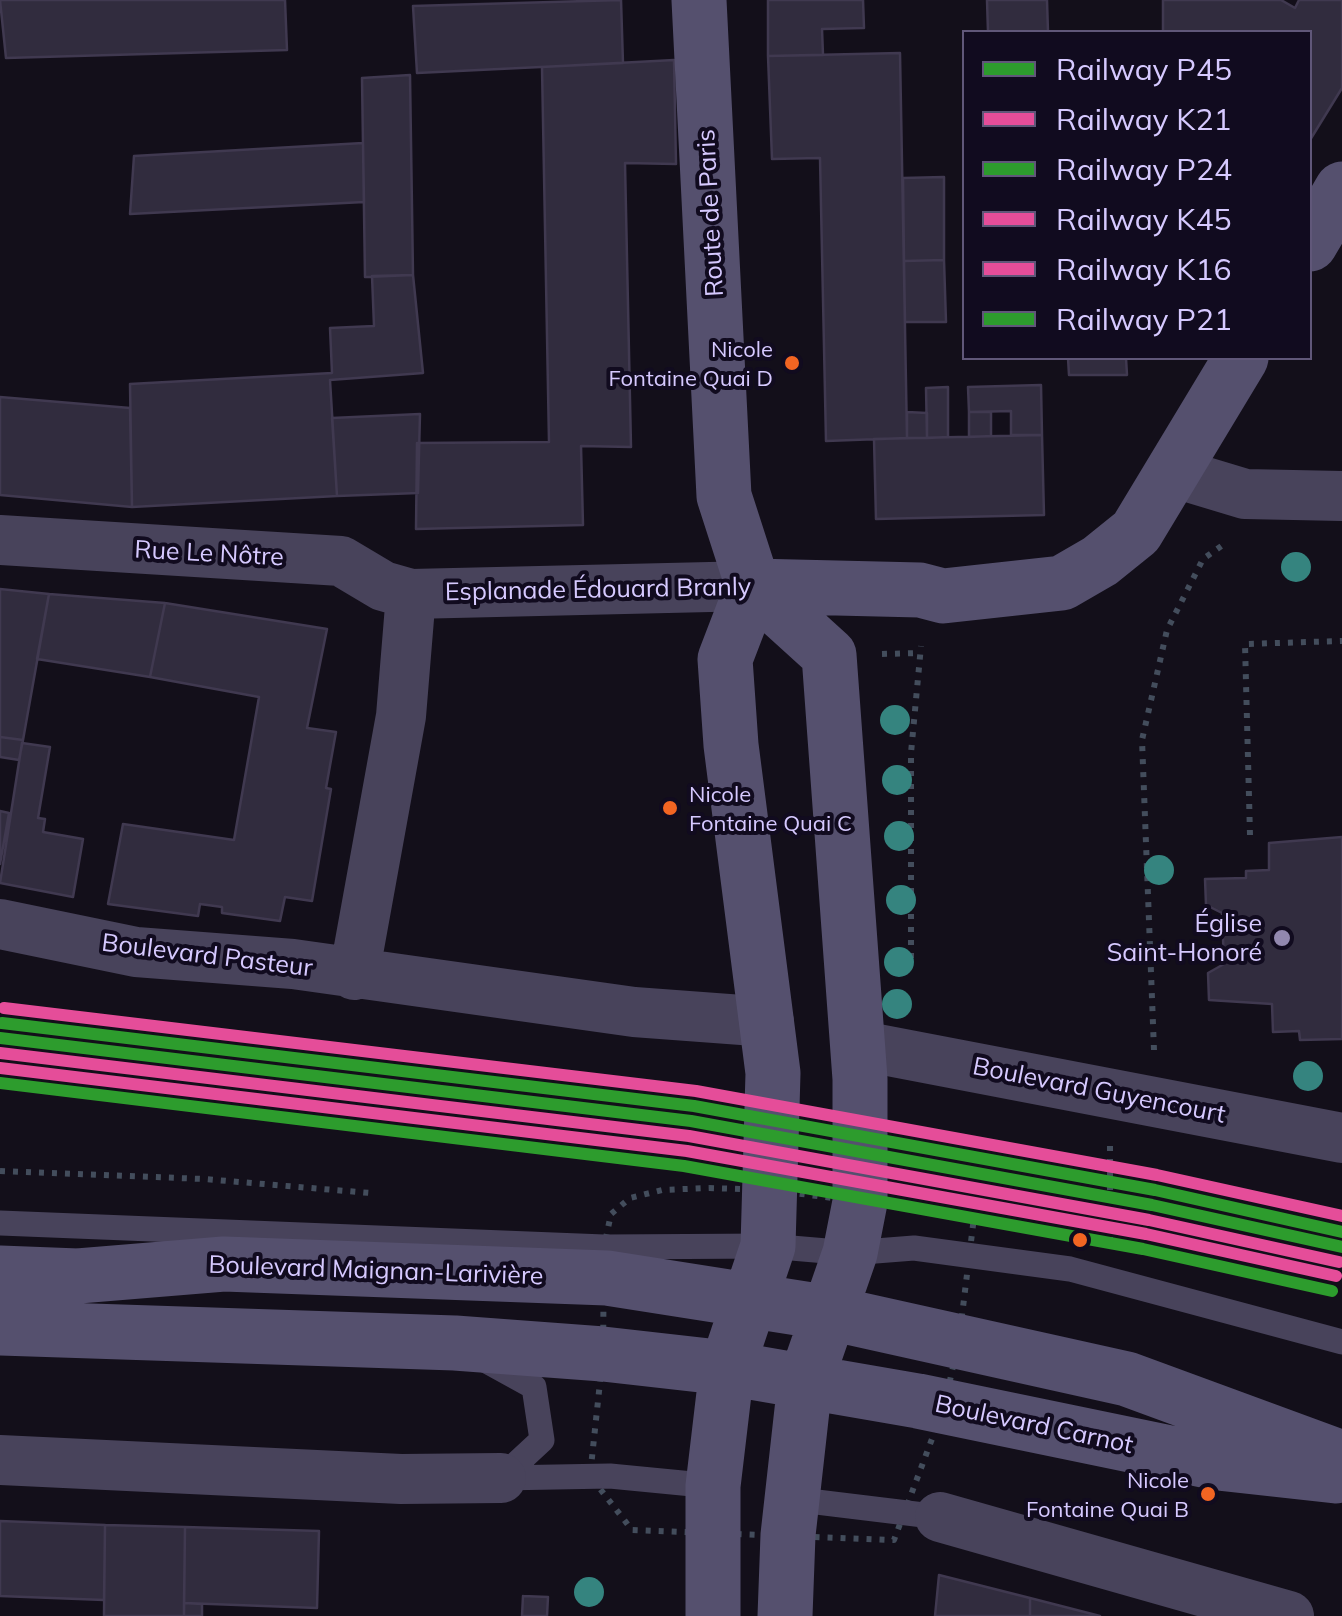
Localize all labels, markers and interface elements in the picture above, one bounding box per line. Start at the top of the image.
legend [962,30,1312,360]
text: Railway P45 [1056,50,1232,88]
text: Railway K21 [1056,100,1231,138]
street label: Route de Paris [692,128,730,298]
text: Railway P24 [1056,150,1232,188]
text: Railway K45 [1056,200,1231,238]
text: Railway K16 [1056,250,1231,288]
text: Railway P21 [1056,300,1232,338]
place label: Nicole Fontaine Quai D [609,337,773,388]
marker: Nicole Fontaine Quai D [782,353,802,373]
street label: Rue Le Nôtre [134,535,284,573]
street label: Esplanade Édouard Branly [445,572,751,608]
place label: Nicole Fontaine Quai C [689,782,852,834]
marker: Nicole Fontaine Quai C [660,798,680,818]
place label: Église Saint-Honoré [1107,909,1262,968]
marker: Église Saint-Honoré [1271,927,1293,949]
street label: Boulevard Pasteur [100,928,314,984]
street label: Boulevard Guyencourt [970,1052,1228,1130]
unlabelled marker [1070,1230,1090,1250]
street label: Boulevard Maignan-Larivière [208,1250,544,1292]
street label: Boulevard Carnot [932,1389,1136,1461]
place label: Nicole Fontaine Quai B [1026,1468,1189,1520]
marker: Nicole Fontaine Quai B [1198,1484,1218,1504]

